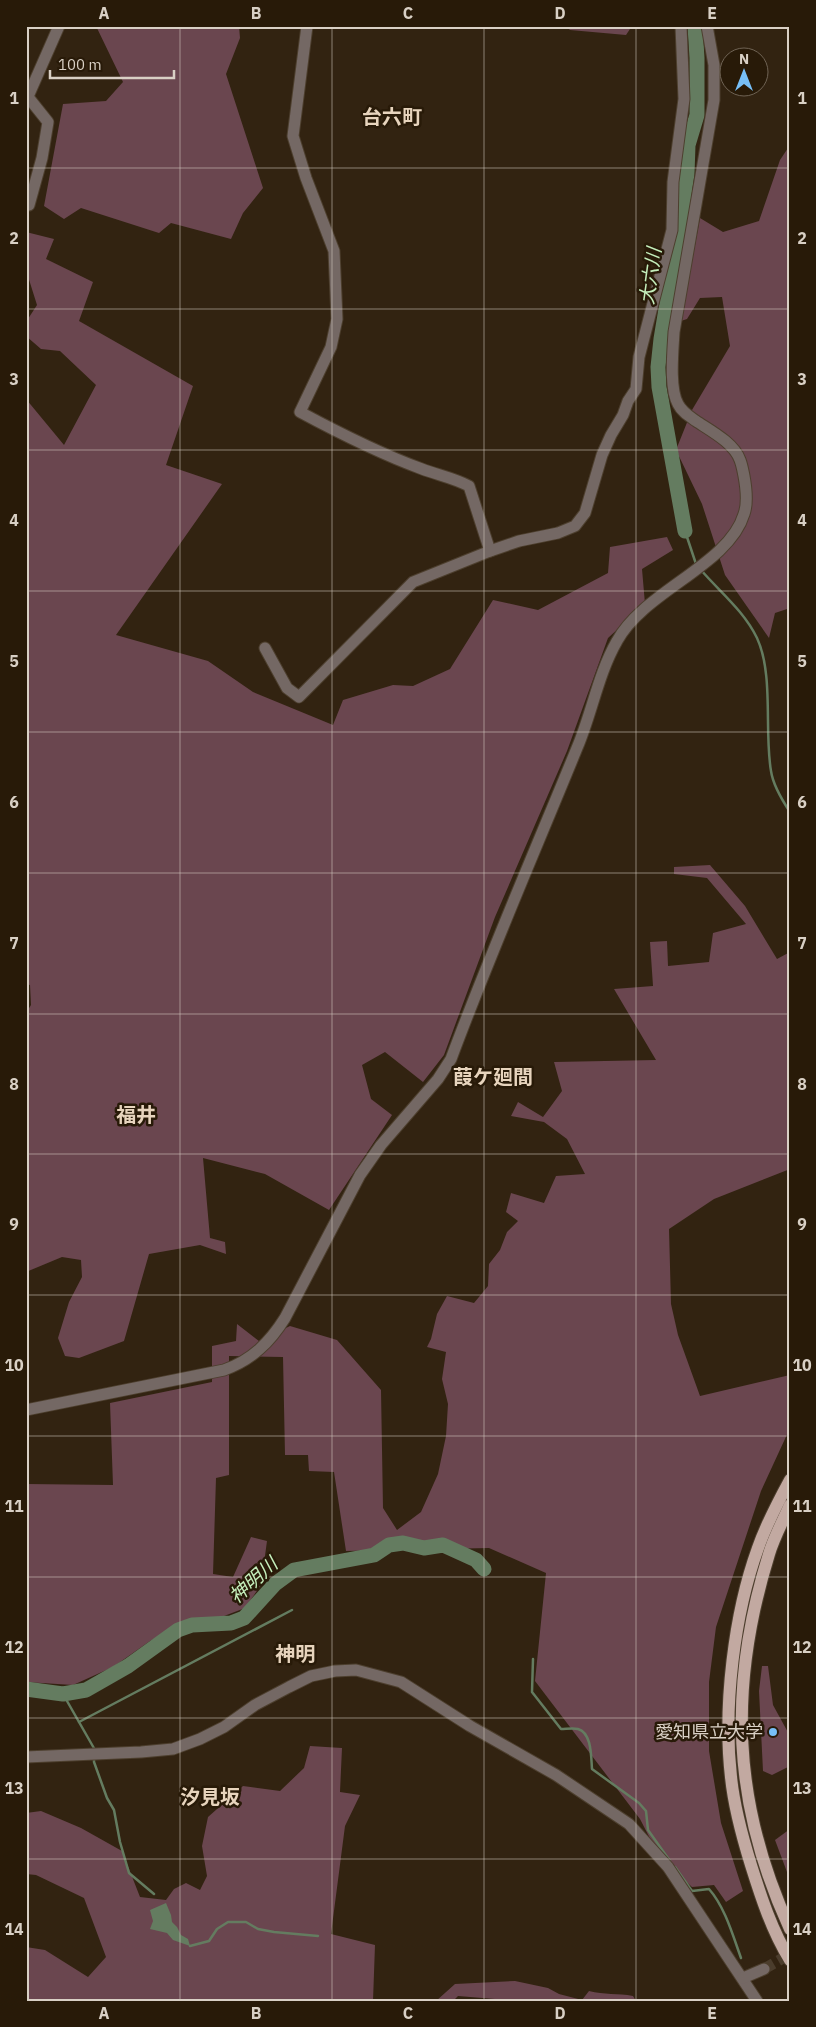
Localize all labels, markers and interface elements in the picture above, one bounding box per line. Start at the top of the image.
text: A [99,3,110,23]
text: B [251,3,262,23]
text: C [403,3,413,23]
text: D [554,3,566,23]
text: E [707,3,717,23]
scale bar [50,48,174,80]
north arrow [718,48,768,98]
text: N [739,50,749,68]
text: 100 m [58,55,102,74]
text: 1 [9,88,19,108]
text: 1 [797,88,807,108]
district label: 台六町 [362,103,422,130]
text: 2 [9,228,19,248]
text: 2 [797,228,807,248]
water label: 大六川 [634,244,666,306]
text: 3 [9,369,19,389]
text: 3 [797,369,807,389]
text: 4 [9,510,19,530]
text: 4 [797,510,807,530]
text: 5 [9,651,19,671]
text: 5 [797,651,807,671]
text: 6 [9,792,19,812]
text: 6 [797,792,807,812]
text: 7 [9,933,19,953]
text: 7 [797,933,807,953]
district label: 葭ケ廻間 [453,1063,533,1090]
text: 8 [9,1074,19,1094]
text: 8 [797,1074,807,1094]
district label: 福井 [116,1101,156,1128]
text: 9 [9,1214,19,1234]
text: 9 [797,1214,807,1234]
text: 10 [4,1355,24,1375]
text: 10 [792,1355,812,1375]
text: 11 [4,1496,24,1516]
text: 11 [792,1496,812,1516]
water label: 神明川 [224,1551,284,1608]
text: 12 [4,1637,24,1657]
text: 12 [792,1637,812,1657]
district label: 神明 [275,1640,315,1667]
place label: 愛知県立大学 [655,1720,763,1743]
marker: 愛知県立大学 [767,1726,779,1738]
text: 13 [4,1778,24,1798]
text: 13 [792,1778,812,1798]
district label: 汐見坂 [180,1783,240,1810]
text: 14 [4,1919,24,1939]
text: 14 [792,1919,812,1939]
text: A [99,2003,110,2023]
text: B [251,2003,262,2023]
text: C [403,2003,413,2023]
text: D [554,2003,566,2023]
text: E [707,2003,717,2023]

